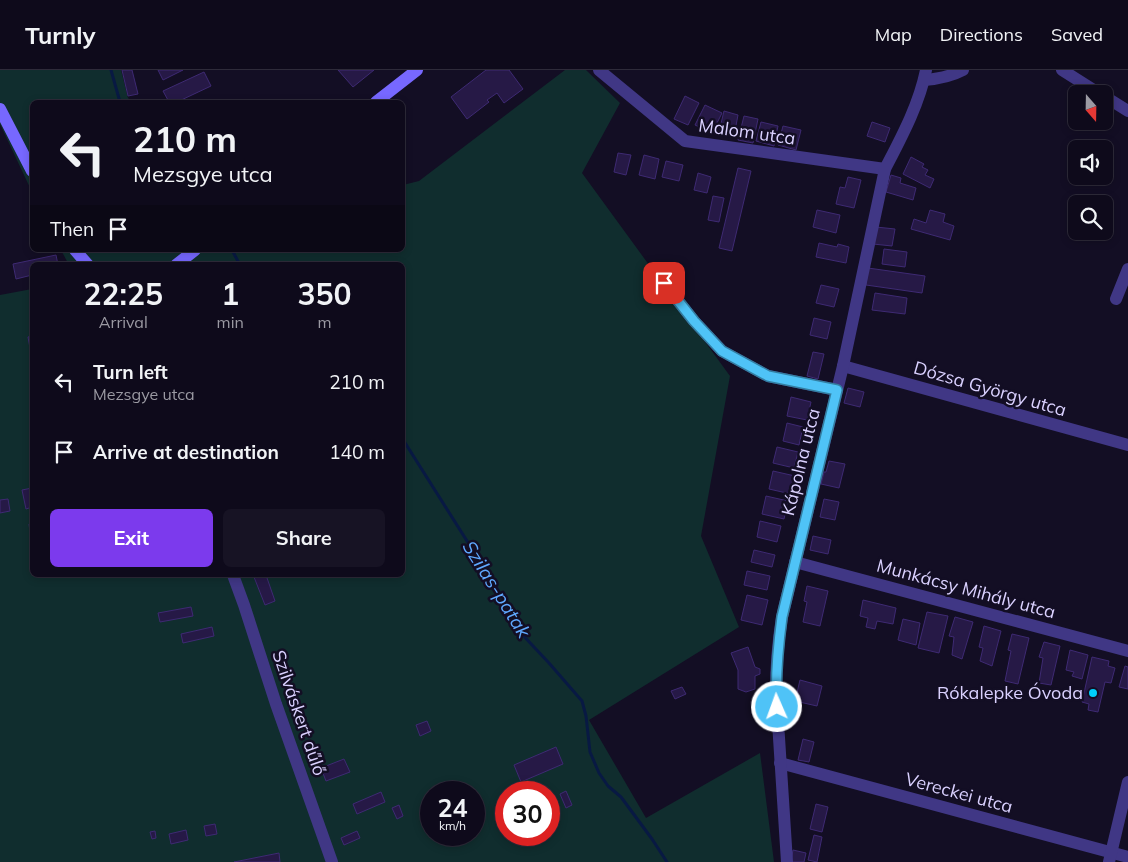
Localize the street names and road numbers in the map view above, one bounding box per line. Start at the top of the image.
street label: Malom utca [697,113,797,150]
street label: Dózsa György utca [911,356,1069,421]
street label: Kápolna utca [776,406,825,518]
street label: Munkácsy Mihály utca [874,554,1058,623]
street label: Szilváskert dűlő [267,647,332,779]
street label: Vereckei utca [903,767,1015,818]

